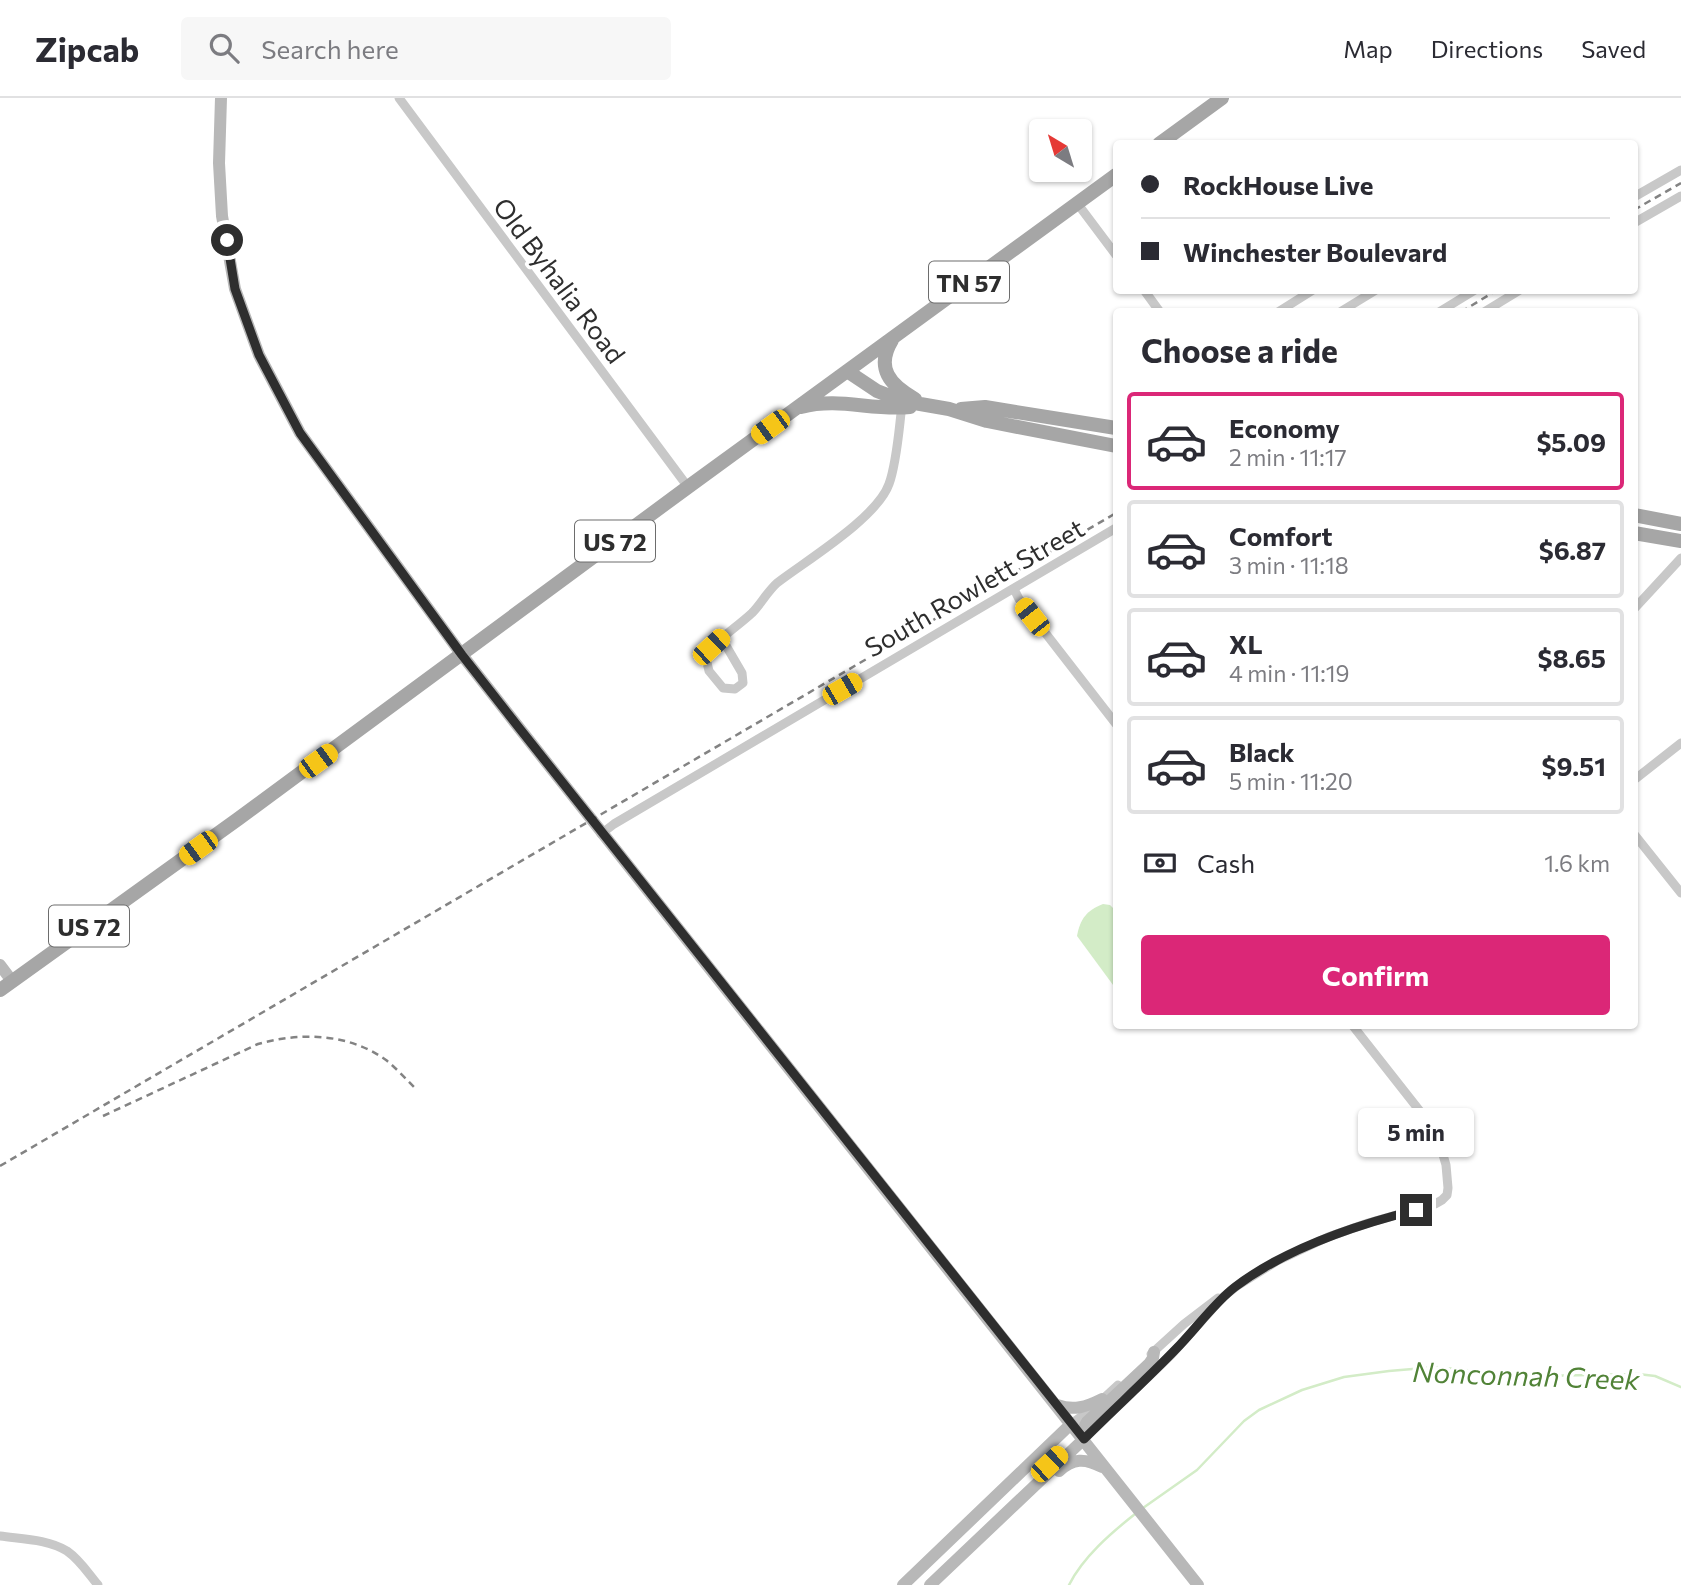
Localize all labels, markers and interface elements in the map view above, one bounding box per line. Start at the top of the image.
search box [181,17,671,80]
text: Zipcab [35,28,139,69]
icon: search [205,29,243,67]
text: Search here [261,33,399,64]
text: Map [1343,34,1393,63]
text: Directions [1431,34,1543,63]
text: Saved [1581,34,1646,63]
north arrow [1029,119,1092,182]
map controls [1029,119,1092,182]
text: RockHouse Live [1183,169,1373,200]
street label: Old Byhalia Road [488,191,632,369]
route start [211,224,243,256]
text: Winchester Boulevard [1183,236,1447,267]
road number: TN 57 [929,262,1009,302]
text: Choose a ride [1141,330,1338,370]
car [747,406,794,448]
icon: car [1145,410,1208,473]
text: Economy [1229,412,1340,443]
text: $5.09 [1536,426,1606,457]
text: 2 min · 11:17 [1229,443,1347,471]
street label: South Rowlett Street [859,512,1089,662]
icon: car [1145,518,1208,581]
road number: US 72 [575,520,655,561]
text: Comfort [1229,520,1332,551]
text: $6.87 [1539,534,1606,565]
text: 3 min · 11:18 [1229,551,1349,579]
car [1011,594,1054,640]
car [689,625,734,669]
icon: car [1145,626,1208,689]
text: XL [1229,628,1263,659]
text: $8.65 [1538,642,1606,673]
text: 4 min · 11:19 [1229,659,1349,687]
car [819,669,866,709]
icon: car [1145,734,1208,797]
text: Black [1229,736,1295,767]
car [295,740,342,782]
text: $9.51 [1542,750,1606,781]
text: 5 min · 11:20 [1229,767,1353,795]
car [175,827,222,869]
icon: cash [1141,844,1179,882]
text: Cash [1197,847,1255,878]
text: 1.6 km [1544,849,1610,877]
road number: US 72 [49,906,129,946]
button: Confirm [1141,935,1610,1015]
callout: 5 min [1358,1108,1474,1158]
text: 5 min [1387,1118,1445,1146]
route end [1400,1194,1432,1226]
water label: Nonconnah Creek [1412,1354,1641,1396]
car [1027,1442,1072,1486]

